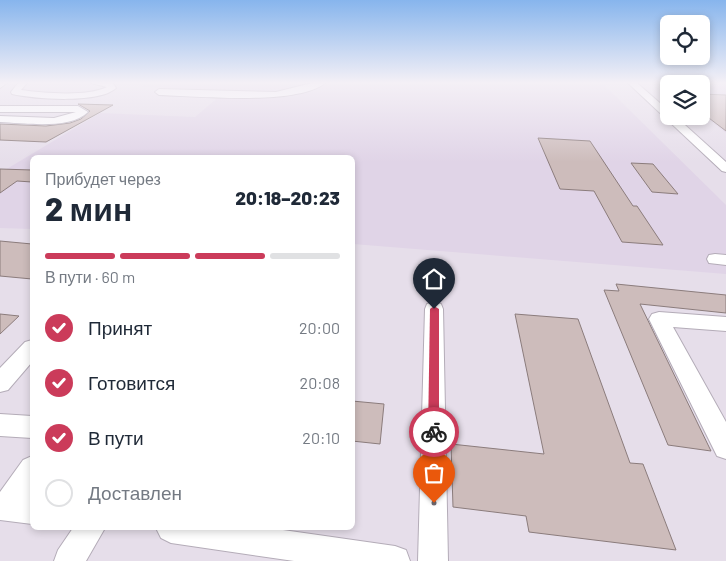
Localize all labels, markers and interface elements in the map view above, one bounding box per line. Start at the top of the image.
map controls [660,15,710,125]
button: locate [660,15,710,65]
button: layers [660,75,710,125]
text: Прибудет через [45,169,161,188]
text: 20:18–20:23 [235,186,340,209]
text: 2 мин [45,189,132,227]
pin [413,258,455,309]
icon: home [420,265,448,293]
text: В пути · 60 m [45,267,135,286]
icon: check [45,314,73,342]
text: Принят [88,316,152,339]
text: 20:00 [299,318,340,337]
icon: check [45,369,73,397]
text: Готовится [88,371,175,394]
text: 20:08 [300,373,340,392]
courier [409,407,459,457]
icon: bike [420,418,448,446]
icon: check [45,424,73,452]
text: В пути [88,426,144,449]
text: 20:10 [302,428,340,447]
pin [413,452,455,503]
icon: bag [420,459,448,487]
text: Доставлен [88,481,182,504]

